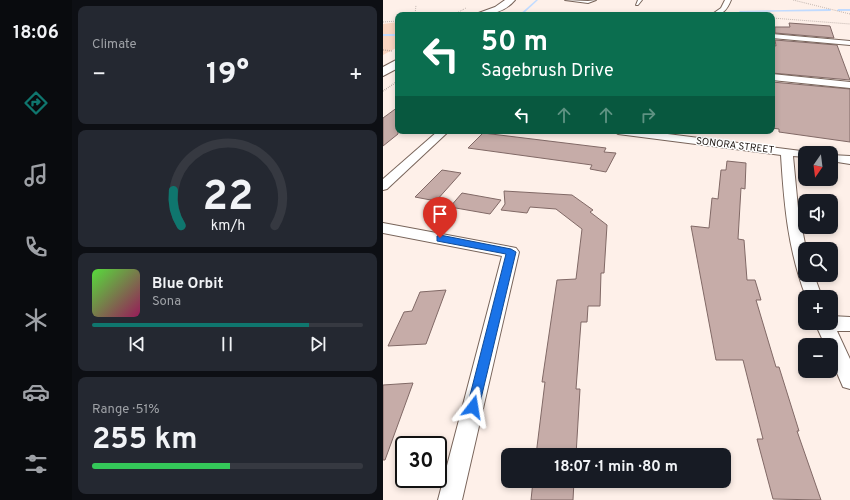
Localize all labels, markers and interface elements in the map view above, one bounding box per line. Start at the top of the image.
text: 18:06 [13,22,59,45]
text: 50 m [481,25,548,61]
icon: left [415,28,467,80]
text: Climate [92,37,137,53]
text: 19° [206,57,249,94]
text: Sagebrush Drive [481,60,614,83]
text: − [92,62,106,89]
text: + [349,62,363,89]
icon: directions [22,89,50,117]
icon: left [511,104,533,126]
icon: ahead [553,104,575,126]
icon: ahead [595,104,617,126]
icon: right [637,104,659,126]
street label: SONORA STREET [695,135,775,157]
north arrow [798,146,838,186]
map controls [798,146,838,378]
icon: music [22,161,50,189]
text: 22 [202,172,253,225]
button: sound [798,194,838,234]
pin [423,197,457,238]
icon: arrive [429,203,451,225]
text: km/h [210,217,245,235]
icon: phone [22,233,50,261]
button: search [798,242,838,282]
text: Blue Orbit [152,275,223,294]
button: + [798,290,838,330]
text: Sona [152,294,181,310]
icon: climate [22,306,50,334]
icon: previous [126,333,148,355]
icon: pause [216,333,238,355]
icon: next [307,333,329,355]
button: − [798,338,838,378]
icon: car [22,378,50,406]
position arrow [452,386,494,428]
text: Range · 51% [92,402,160,418]
text: 255 km [92,422,198,459]
speed limit sign: 30 [395,436,447,488]
icon: filters [22,450,50,478]
text: 18:07 · 1 min · 80 m [554,458,678,477]

